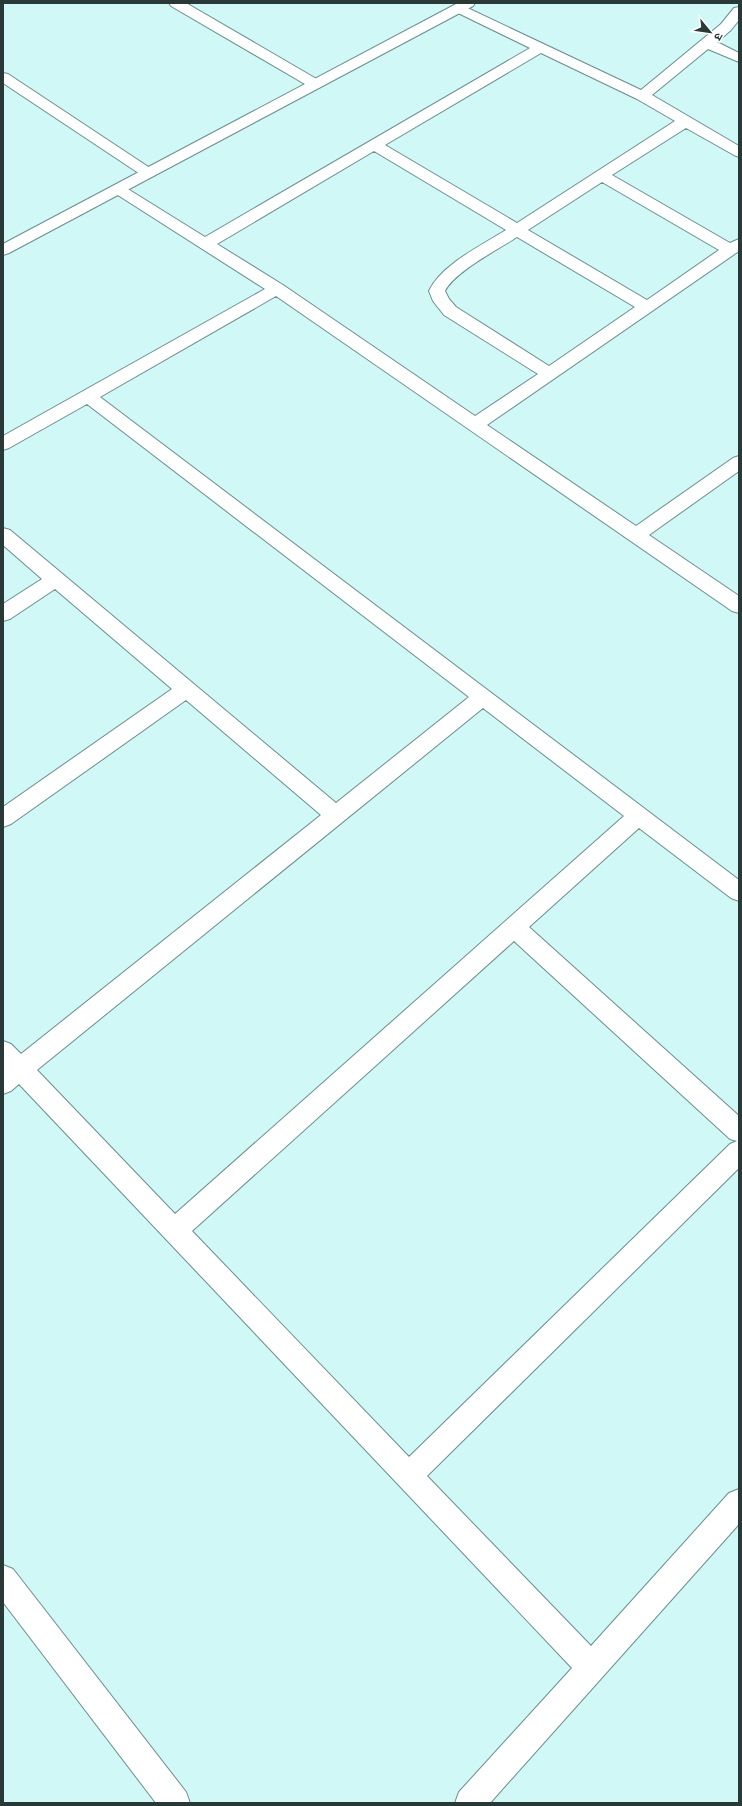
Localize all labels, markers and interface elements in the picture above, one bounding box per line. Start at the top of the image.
north arrow [690,12,730,52]
text: उ [711,31,726,44]

